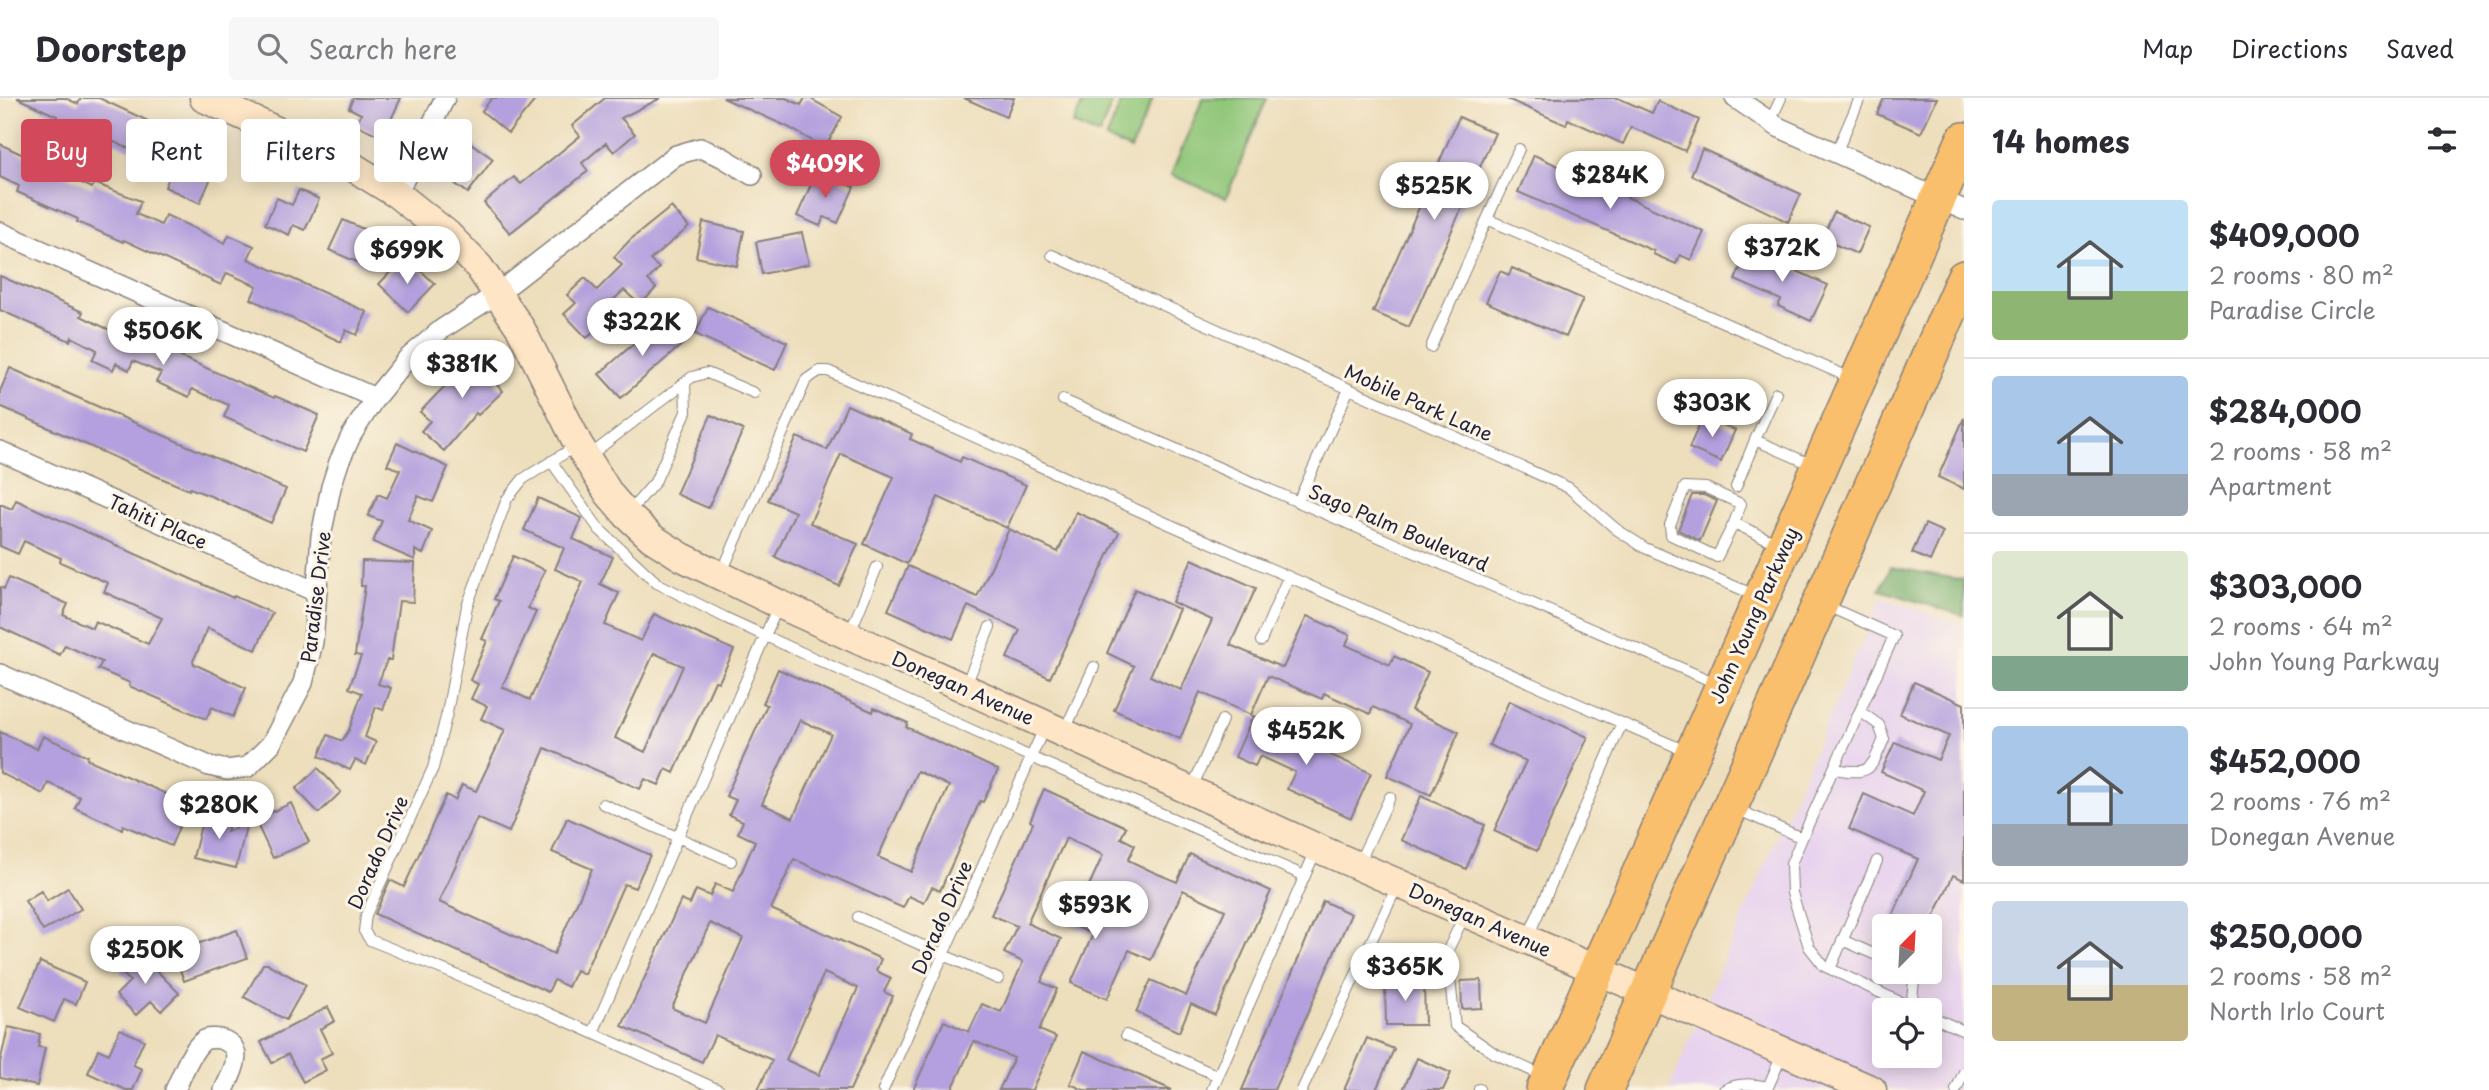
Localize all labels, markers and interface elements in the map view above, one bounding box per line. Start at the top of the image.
search box [229,17,719,80]
text: Doorstep [35,23,187,73]
icon: search [253,29,291,67]
text: Search here [309,29,457,68]
text: Map [2142,30,2193,66]
text: Directions [2231,30,2348,66]
text: Saved [2386,30,2454,66]
text: 14 homes [1992,118,2130,163]
chip: Buy [21,119,112,182]
chip: Rent [126,119,227,182]
chip: Filters [241,119,360,182]
chip: New [374,119,472,182]
icon: filters [2423,121,2461,159]
pin: $409K [776,140,874,200]
text: $409K [786,145,864,180]
pin: $284K [1561,152,1659,211]
text: $284K [1571,156,1649,191]
pin: $525K [1385,162,1483,222]
text: $525K [1396,167,1472,202]
text: $409,000 [2209,212,2360,257]
pin: $372K [1733,225,1831,284]
pin: $699K [358,226,456,286]
icon: home [2048,228,2132,312]
text: $372K [1744,229,1820,264]
text: $699K [370,231,444,266]
text: 2 rooms · 80 m² [2209,257,2394,292]
text: Paradise Circle [2209,292,2376,327]
pin: $322K [593,299,691,358]
text: $322K [603,303,681,338]
pin: $506K [114,308,212,367]
text: $506K [123,312,203,347]
pin: $381K [413,341,511,400]
text: $381K [426,345,498,380]
street label: Mobile Park Lane [1340,357,1498,447]
pin: $303K [1663,380,1761,439]
text: $303K [1673,384,1751,419]
text: $284,000 [2209,388,2362,433]
icon: home [2048,404,2132,488]
text: 2 rooms · 58 m² [2209,433,2392,468]
text: Apartment [2209,468,2332,503]
street label: Sago Palm Boulevard [1305,476,1494,578]
street label: Tahiti Place [104,487,212,555]
street label: John Young Parkway [1701,522,1805,708]
street label: Paradise Drive [293,530,337,664]
text: $303,000 [2209,563,2362,608]
icon: home [2048,579,2132,663]
text: 2 rooms · 64 m² [2209,608,2393,643]
street label: Donegan Avenue [887,643,1039,731]
text: John Young Parkway [2209,643,2440,678]
pin: $452K [1257,708,1355,767]
text: $452K [1267,712,1345,747]
text: $452,000 [2209,738,2361,783]
icon: home [2048,754,2132,838]
pin: $280K [170,782,268,841]
text: 2 rooms · 76 m² [2209,783,2391,818]
text: $280K [179,786,259,821]
street label: Dorado Drive [340,791,414,913]
text: Donegan Avenue [2209,818,2395,853]
street label: Dorado Drive [904,856,978,978]
street label: Donegan Avenue [1404,875,1556,963]
pin: $593K [1046,882,1144,941]
text: $593K [1058,886,1132,921]
text: $250,000 [2209,913,2363,958]
north arrow [1872,914,1942,984]
map controls [1872,914,1942,1068]
pin: $250K [96,926,194,986]
icon: home [2048,929,2132,1013]
text: $250K [106,931,184,966]
pin: $365K [1356,944,1454,1003]
text: $365K [1366,948,1444,983]
text: 2 rooms · 58 m² [2209,958,2392,993]
text: North Irlo Court [2209,993,2385,1028]
button: locate [1872,998,1942,1068]

